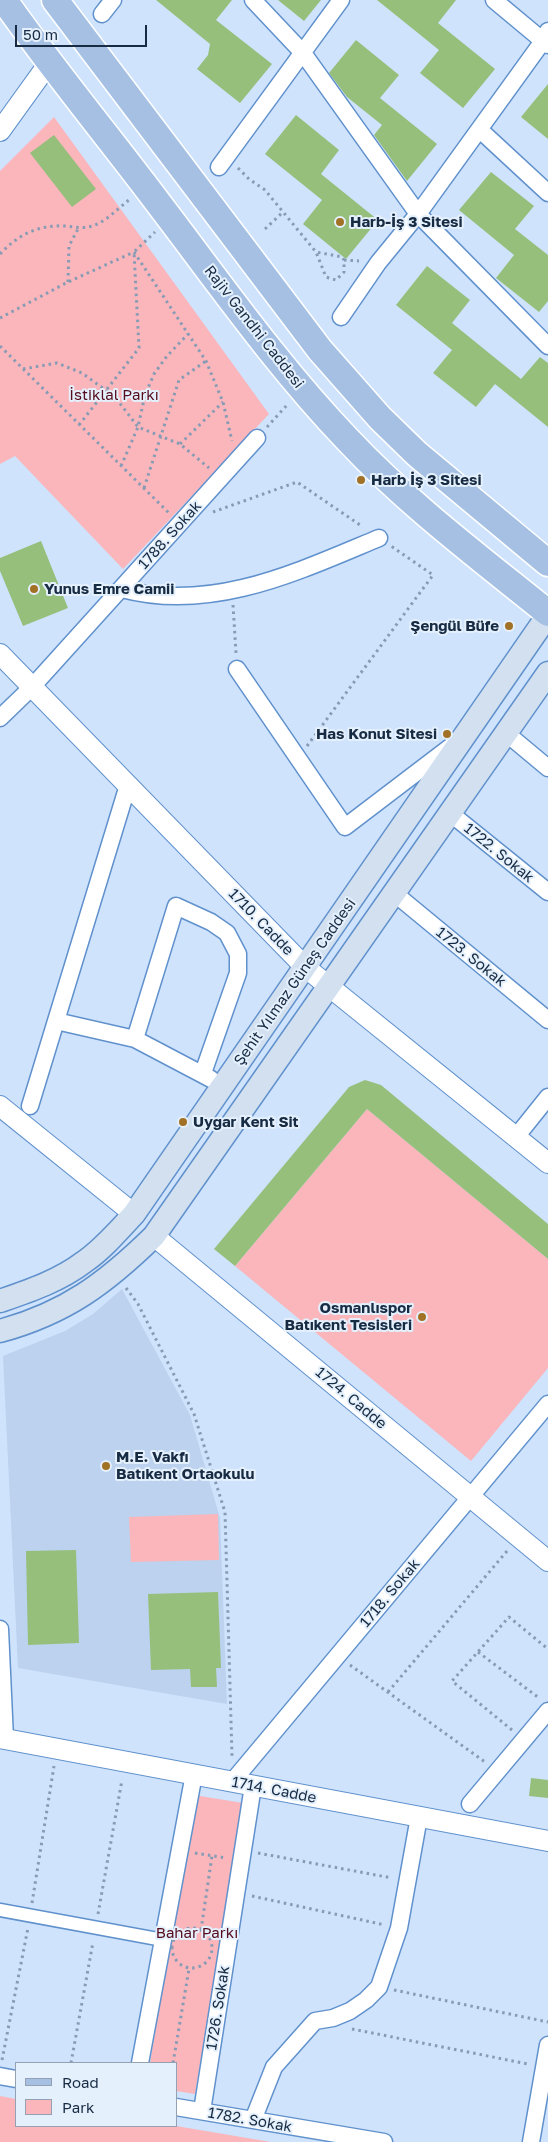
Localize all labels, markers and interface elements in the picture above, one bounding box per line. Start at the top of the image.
scale bar [18,15,150,47]
text: 50 m [23,25,58,43]
place label: Harb-İş 3 Sitesi [350,213,463,231]
marker: Harb-İş 3 Sitesi [334,216,346,228]
street label: Rajiv Gandhi Caddesi [200,262,308,392]
park label: İstiklal Parkı [69,386,159,404]
place label: Harb İş 3 Sitesi [371,471,482,489]
marker: Harb İş 3 Sitesi [355,474,367,486]
street label: 1788. Sokak [135,497,205,573]
place label: Yunus Emre Camii [44,580,174,598]
marker: Yunus Emre Camii [28,583,40,595]
place label: Şengül Büfe [410,617,499,635]
marker: Şengül Büfe [503,620,515,632]
place label: Has Konut Sitesi [316,725,437,743]
marker: Has Konut Sitesi [441,728,453,740]
street label: 1722. Sokak [460,819,538,887]
street label: 1710. Cadde [225,885,297,959]
street label: Şehit Yılmaz Güneş Caddesi [230,895,360,1069]
street label: 1723. Sokak [432,923,510,991]
place label: Uygar Kent Sit [193,1113,299,1131]
marker: Uygar Kent Sit [177,1116,189,1128]
place label: Osmanlıspor Batıkent Tesisleri [284,1299,412,1334]
marker: Osmanlıspor Batıkent Tesisleri [416,1311,428,1323]
street label: 1724. Cadde [312,1363,390,1433]
place label: M.E. Vakfı Batıkent Ortaokulu [116,1448,254,1483]
marker: M.E. Vakfı Batıkent Ortaokulu [100,1460,112,1472]
street label: 1718. Sokak [356,1555,424,1631]
street label: 1714. Cadde [230,1773,318,1807]
park label: Bahar Parkı [156,1924,238,1942]
street label: 1726. Sokak [202,1965,234,2051]
legend [15,2062,178,2127]
text: Road [62,2073,99,2091]
text: Park [62,2098,94,2116]
street label: 1782. Sokak [206,2104,294,2136]

